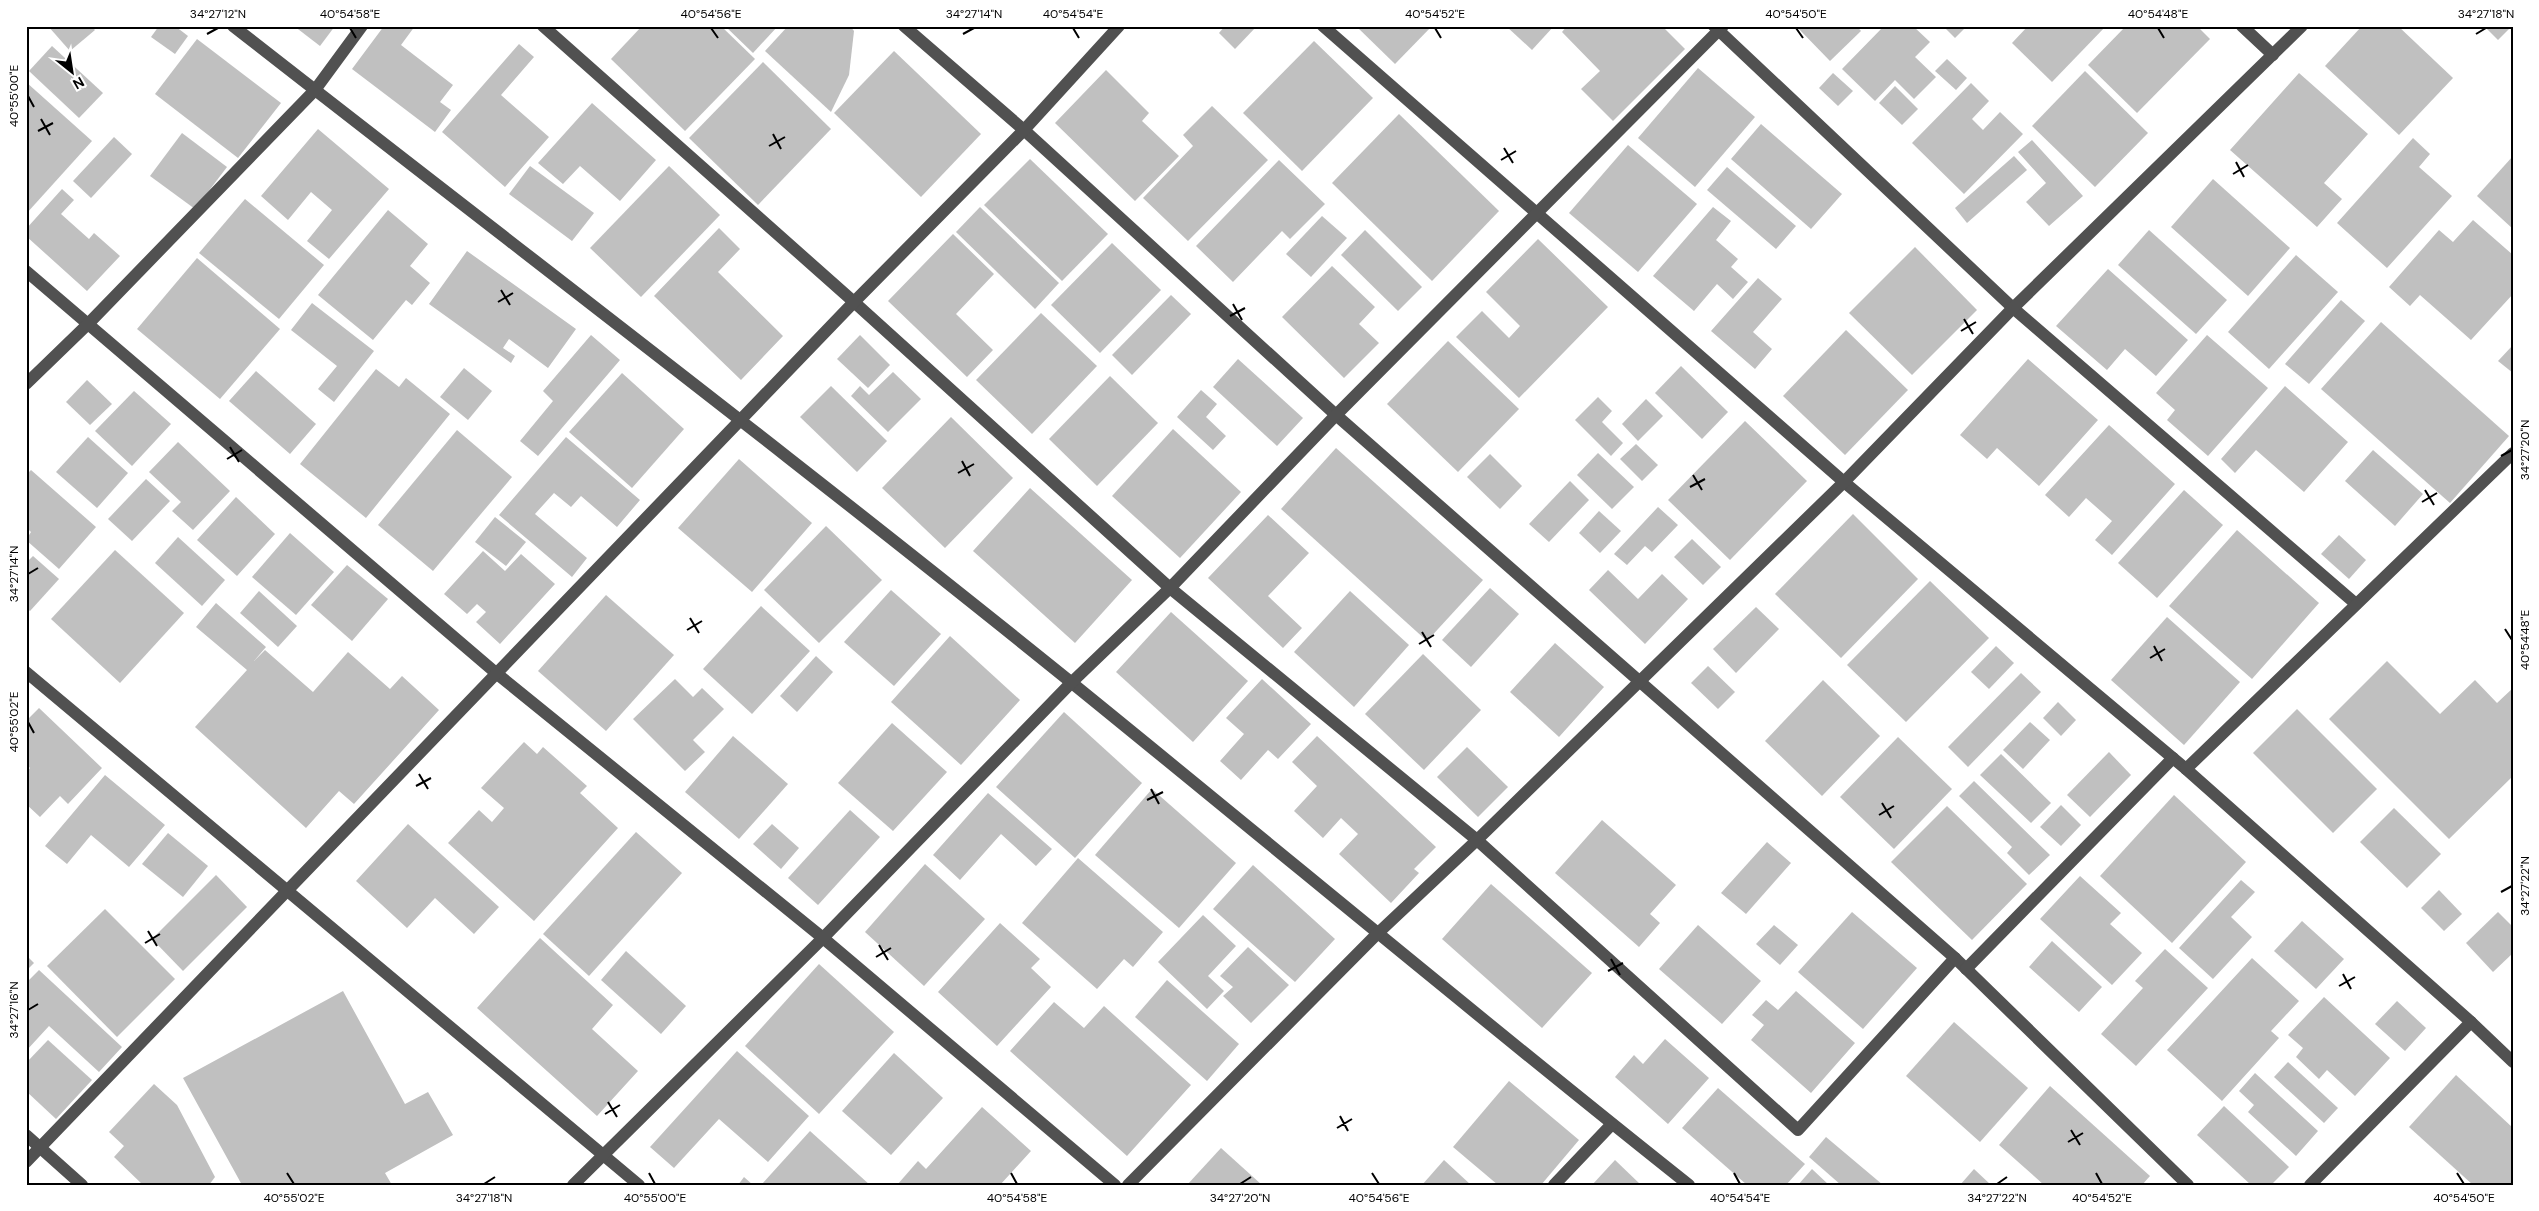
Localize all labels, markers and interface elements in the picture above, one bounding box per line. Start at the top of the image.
text: 34°27'12"N [190,6,246,22]
text: 40°54'58"E [320,6,381,22]
text: 40°54'56"E [681,6,742,22]
text: 34°27'14"N [946,6,1002,22]
text: 40°54'54"E [1043,6,1104,22]
text: 40°54'52"E [1405,6,1465,22]
text: 40°54'50"E [1765,6,1827,22]
text: 40°54'48"E [2128,6,2188,22]
text: 34°27'18"N [2458,6,2514,22]
north arrow [48,48,98,98]
text: 40°55'00"E [6,64,22,127]
text: N [70,73,87,94]
text: 34°27'20"N [2517,420,2533,480]
text: 34°27'14"N [6,546,22,602]
text: 40°54'48"E [2517,610,2533,670]
text: 40°55'02"E [6,691,22,753]
text: 34°27'22"N [2517,856,2533,916]
text: 34°27'16"N [6,982,22,1038]
text: 40°55'02"E [263,1190,325,1206]
text: 34°27'18"N [456,1190,512,1206]
text: 40°55'00"E [624,1190,687,1206]
text: 40°54'58"E [987,1190,1048,1206]
text: 34°27'20"N [1210,1190,1270,1206]
text: 40°54'56"E [1349,1190,1410,1206]
text: 40°54'54"E [1710,1190,1771,1206]
text: 34°27'22"N [1967,1190,2027,1206]
text: 40°54'52"E [2072,1190,2132,1206]
text: 40°54'50"E [2433,1190,2495,1206]

